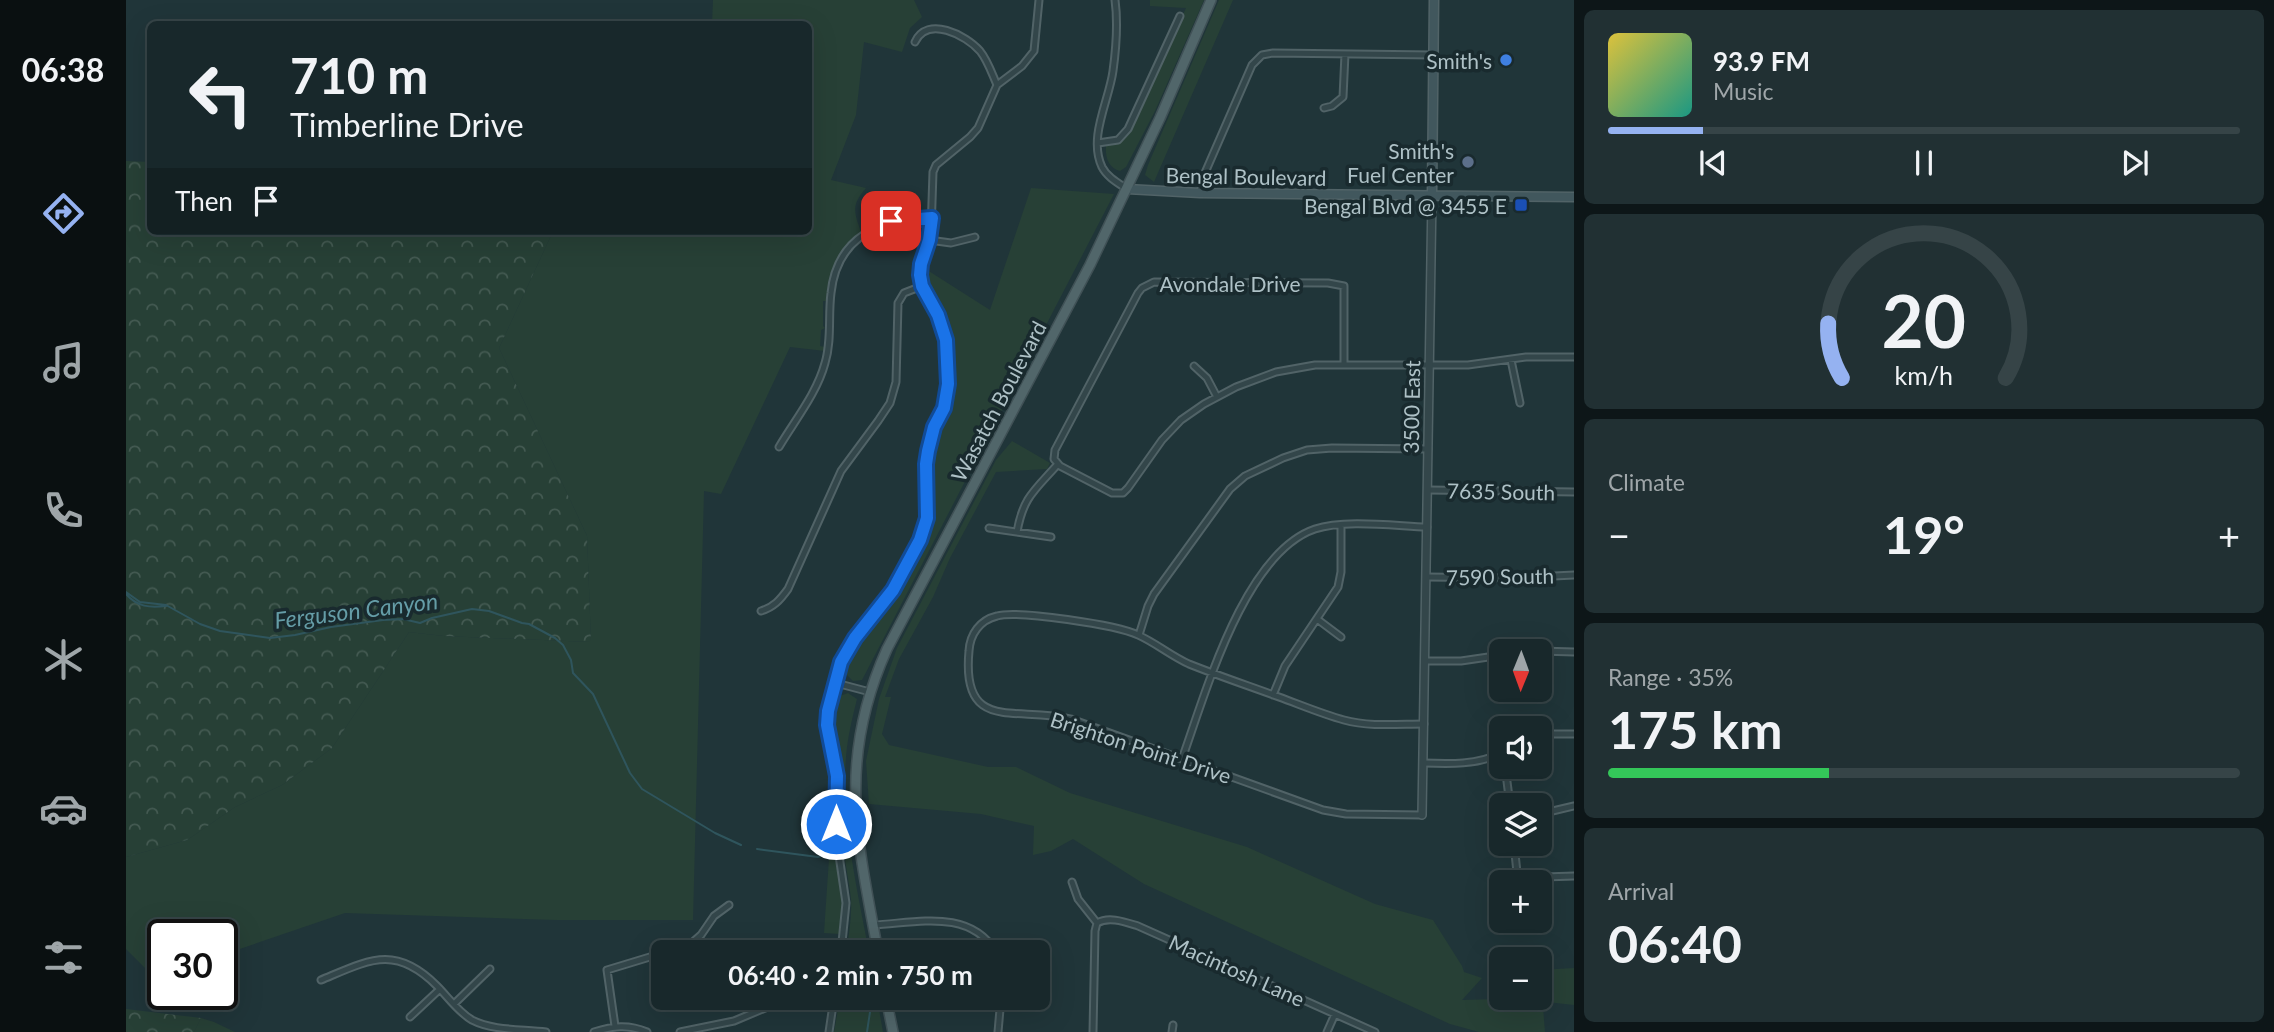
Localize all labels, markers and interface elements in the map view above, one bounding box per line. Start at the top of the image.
text: 93.9 FM [1713,45,1810,77]
text: 710 m [290,46,428,104]
place label: Smith's [1426,48,1492,73]
icon: left [175,49,266,140]
text: 06:38 [22,50,104,89]
marker: Smith's [1498,52,1514,68]
text: Music [1713,77,1773,105]
text: Timberline Drive [290,105,524,144]
place label: Smith's Fuel Center [1347,138,1454,187]
icon: previous [1694,144,1732,182]
icon: pause [1905,144,1943,182]
icon: next [2116,144,2154,182]
marker: Smith's Fuel Center [1460,154,1476,170]
street label: Bengal Boulevard [1165,162,1327,190]
icon: arrive [247,182,285,220]
text: Then [175,185,233,217]
icon: directions [39,189,88,238]
pin [861,191,921,251]
place label: Bengal Blvd @ 3455 E [1304,193,1507,218]
marker: Bengal Blvd @ 3455 E [1513,197,1529,213]
icon: arrive [872,202,910,240]
street label: Avondale Drive [1159,271,1301,296]
text: 20 [1882,276,1966,364]
street label: Wasatch Boulevard [945,317,1051,485]
icon: music [39,338,88,387]
text: km/h [1895,359,1953,389]
street label: 3500 East [1398,360,1424,454]
text: Climate [1608,468,1685,496]
street label: 7635 South [1447,478,1555,504]
icon: phone [39,486,88,535]
text: 19° [1883,503,1965,565]
text: − [1608,512,1630,558]
text: + [2218,512,2240,558]
street label: 7590 South [1446,563,1554,589]
water label: Ferguson Canyon [273,586,439,634]
icon: climate [39,635,88,684]
north arrow [1489,639,1552,702]
map controls [1489,639,1552,1010]
text: Range · 35% [1608,663,1733,691]
text: 175 km [1608,698,1782,760]
street label: Brighton Point Drive [1047,706,1235,788]
button: sound [1489,716,1552,779]
icon: car [39,784,88,833]
position arrow [799,787,873,861]
button: layers [1489,793,1552,856]
button: + [1489,870,1552,933]
text: Arrival [1608,877,1674,905]
text: 06:40 [1608,912,1742,974]
speed limit sign: 30 [147,919,238,1010]
street label: Macintosh Lane [1165,929,1309,1011]
icon: filters [39,933,88,982]
button: − [1489,947,1552,1010]
text: 06:40 · 2 min · 750 m [728,959,973,991]

